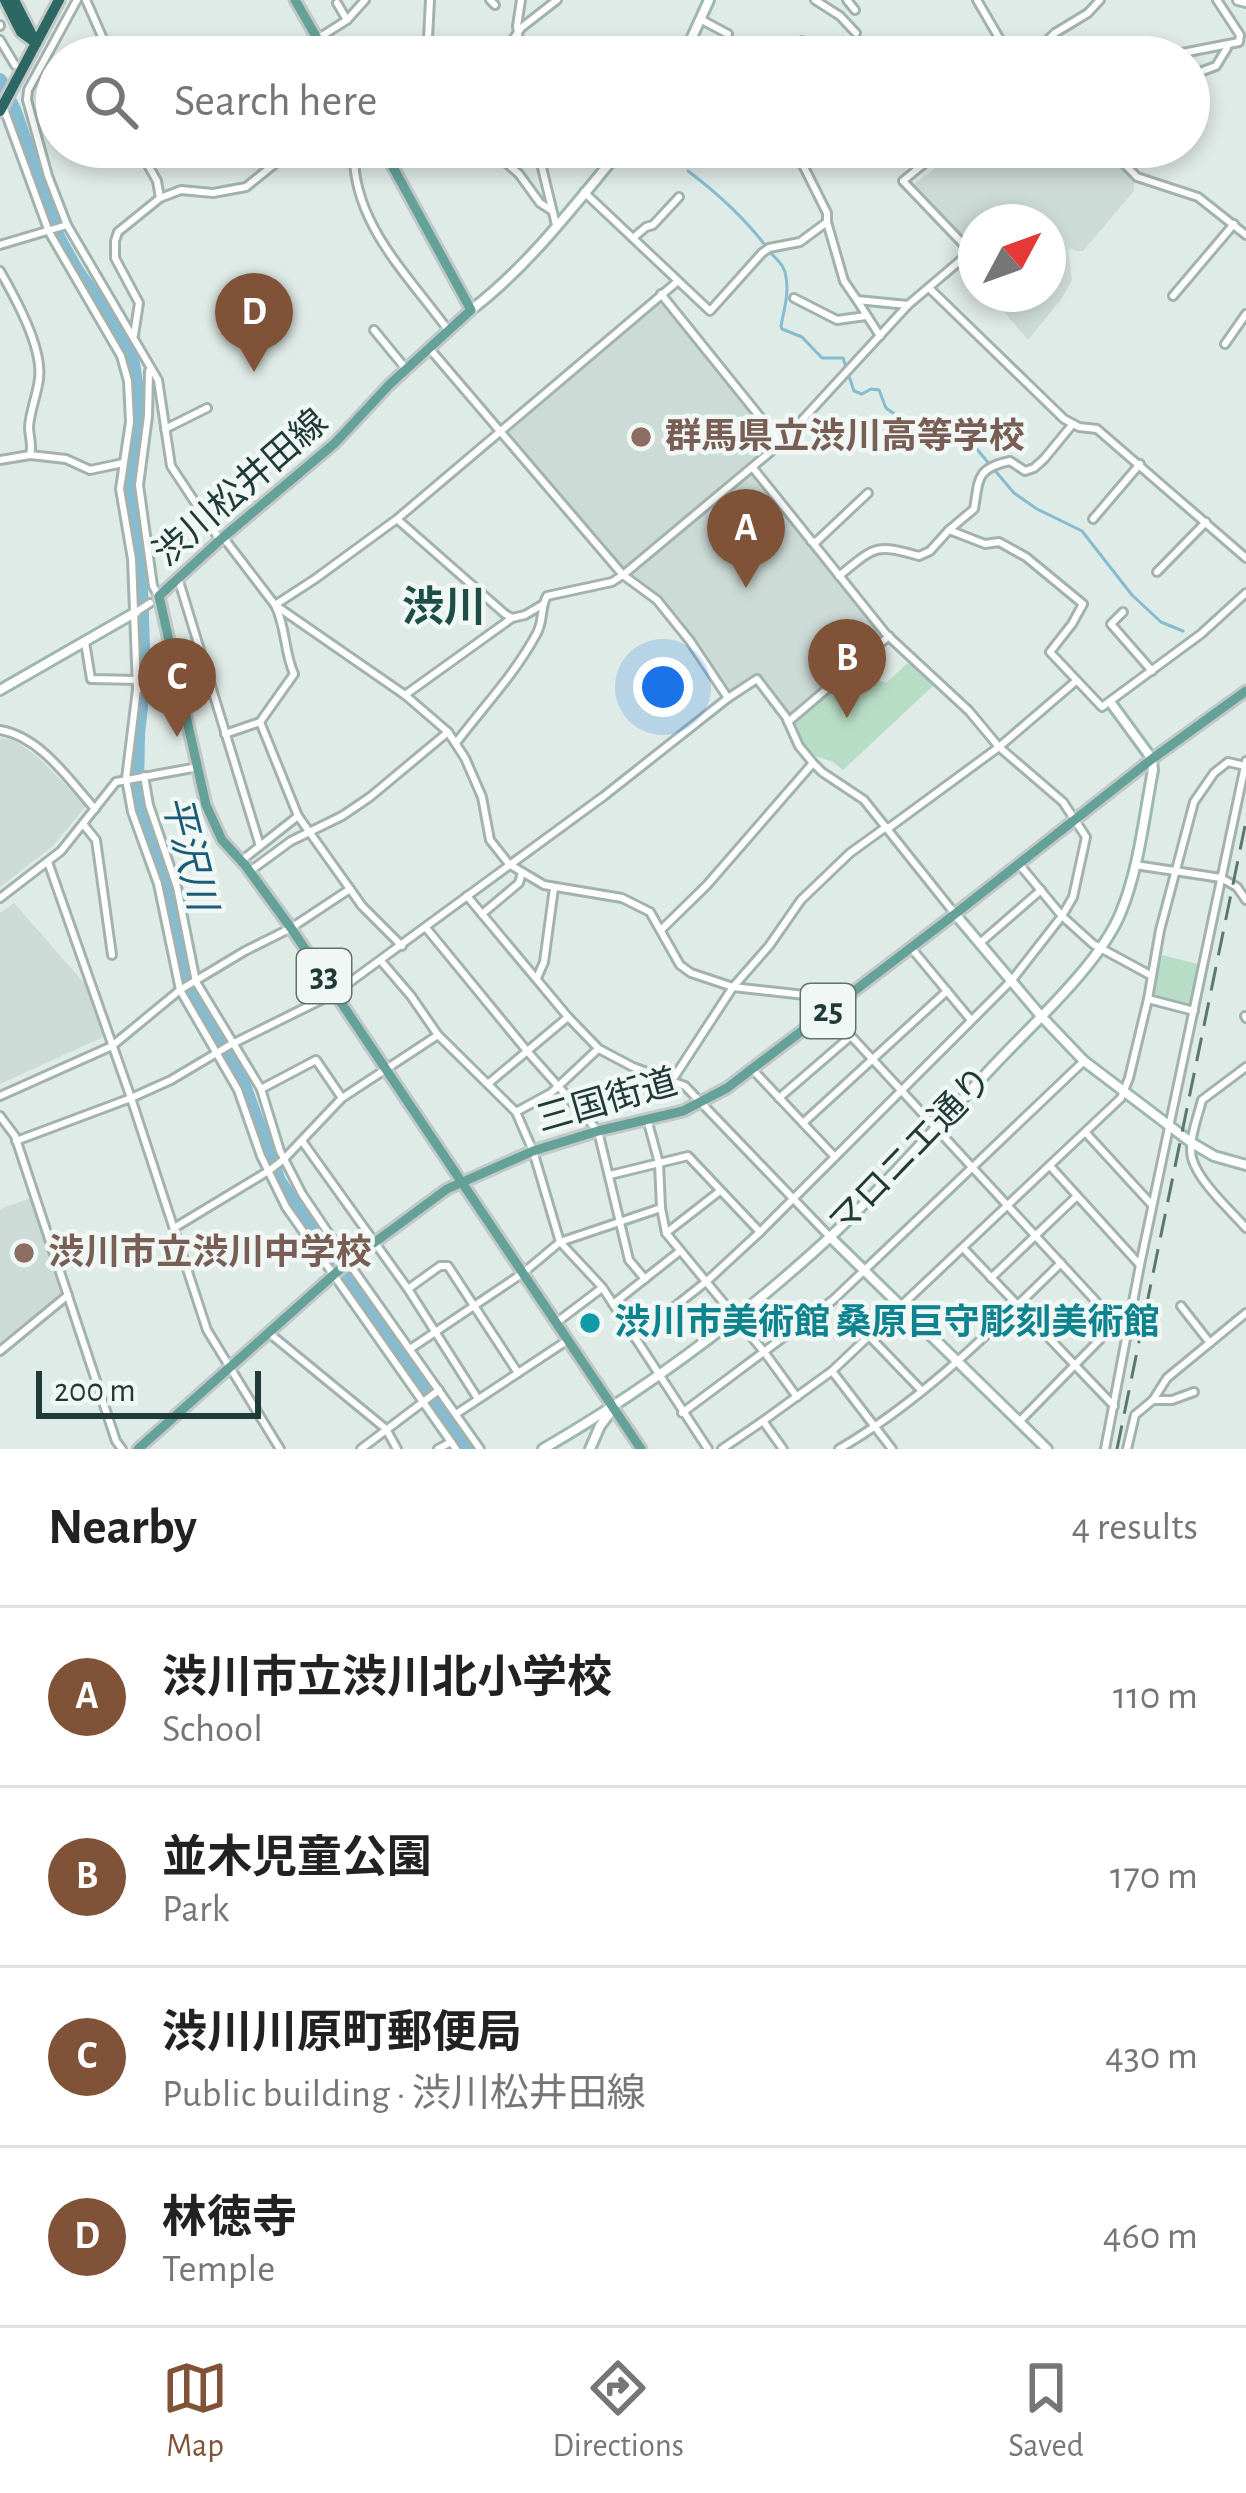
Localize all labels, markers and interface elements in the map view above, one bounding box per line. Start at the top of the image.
search box [36,36,1210,168]
icon: search [78,69,144,135]
text: Search here [174,79,377,124]
north arrow [958,204,1066,312]
pin: D [215,273,293,372]
street label: 渋川松井田線 [146,402,334,572]
place label: 群馬県立渋川高等学校 [665,417,1025,455]
marker: 群馬県立渋川高等学校 [628,424,654,450]
pin: A [707,489,785,588]
district label: 渋川 [402,585,486,629]
pin: B [808,619,886,718]
pin: C [138,638,216,737]
your location [633,657,693,717]
water label: 平沢川 [155,791,224,918]
road number: 33 [297,949,351,1003]
road number: 25 [801,984,855,1038]
street label: マロニエ通り [822,1060,999,1241]
street label: 三国街道 [532,1062,681,1138]
place label: 渋川市立渋川中学校 [48,1233,372,1271]
marker: 渋川市立渋川中学校 [11,1240,37,1266]
place label: 渋川市美術館 桑原巨守彫刻美術館 [614,1303,1159,1341]
marker: 渋川市美術館 桑原巨守彫刻美術館 [577,1310,603,1336]
scale bar [36,1365,261,1418]
text: 200 m [54,1375,136,1408]
text: Nearby [48,1502,197,1553]
text: 4 results [1071,1508,1198,1547]
text: 渋川市立渋川北小学校 [162,1656,612,1701]
text: A [75,1677,99,1716]
text: 110 m [1113,1677,1198,1716]
text: School [162,1710,263,1749]
text: 並木児童公園 [162,1836,432,1881]
text: B [76,1857,98,1896]
text: 170 m [1110,1857,1198,1896]
text: Park [162,1890,229,1929]
text: 渋川川原町郵便局 [162,2011,522,2056]
text: C [77,2037,97,2076]
text: 430 m [1105,2037,1198,2076]
text: Public building · 渋川松井田線 [162,2075,646,2114]
text: 林徳寺 [162,2196,297,2241]
text: D [74,2217,100,2256]
text: 460 m [1103,2217,1198,2256]
text: Temple [162,2250,275,2289]
tab: Map [162,2355,228,2467]
tab: Directions [552,2355,684,2467]
tab: Saved [1008,2355,1084,2467]

